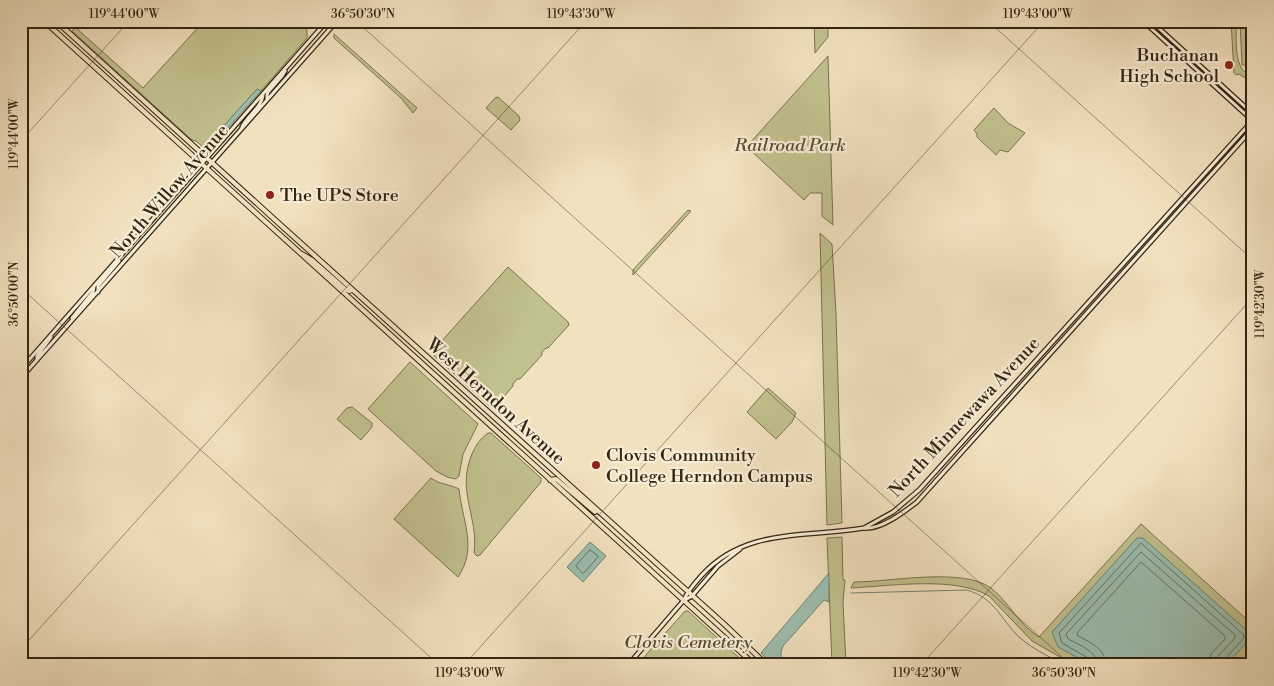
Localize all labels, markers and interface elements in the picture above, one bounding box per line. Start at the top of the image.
text: 119°44'00"W [89,7,160,22]
text: 36°50'30"N [331,7,395,22]
text: 119°43'30"W [547,7,616,22]
text: 119°43'00"W [1003,7,1074,22]
place label: Buchanan High School [1119,44,1220,88]
marker: Buchanan High School [1223,59,1235,71]
text: 119°44'00"W [7,98,22,169]
street label: North Willow Avenue [105,120,234,263]
park label: Railroad Park [733,134,846,157]
place label: The UPS Store [280,184,399,207]
marker: The UPS Store [264,189,276,201]
text: 36°50'00"N [7,261,22,327]
text: 119°42'30"W [1253,268,1268,338]
street label: West Herndon Avenue [421,332,570,470]
street label: North Minnewawa Avenue [884,332,1045,502]
place label: Clovis Community College Herndon Campus [606,444,813,488]
marker: Clovis Community College Herndon Campus [590,459,602,471]
park label: Clovis Cemetery [624,631,753,654]
text: 119°43'00"W [435,666,506,681]
text: 119°42'30"W [893,666,963,681]
text: 36°50'30"N [1032,666,1096,681]

